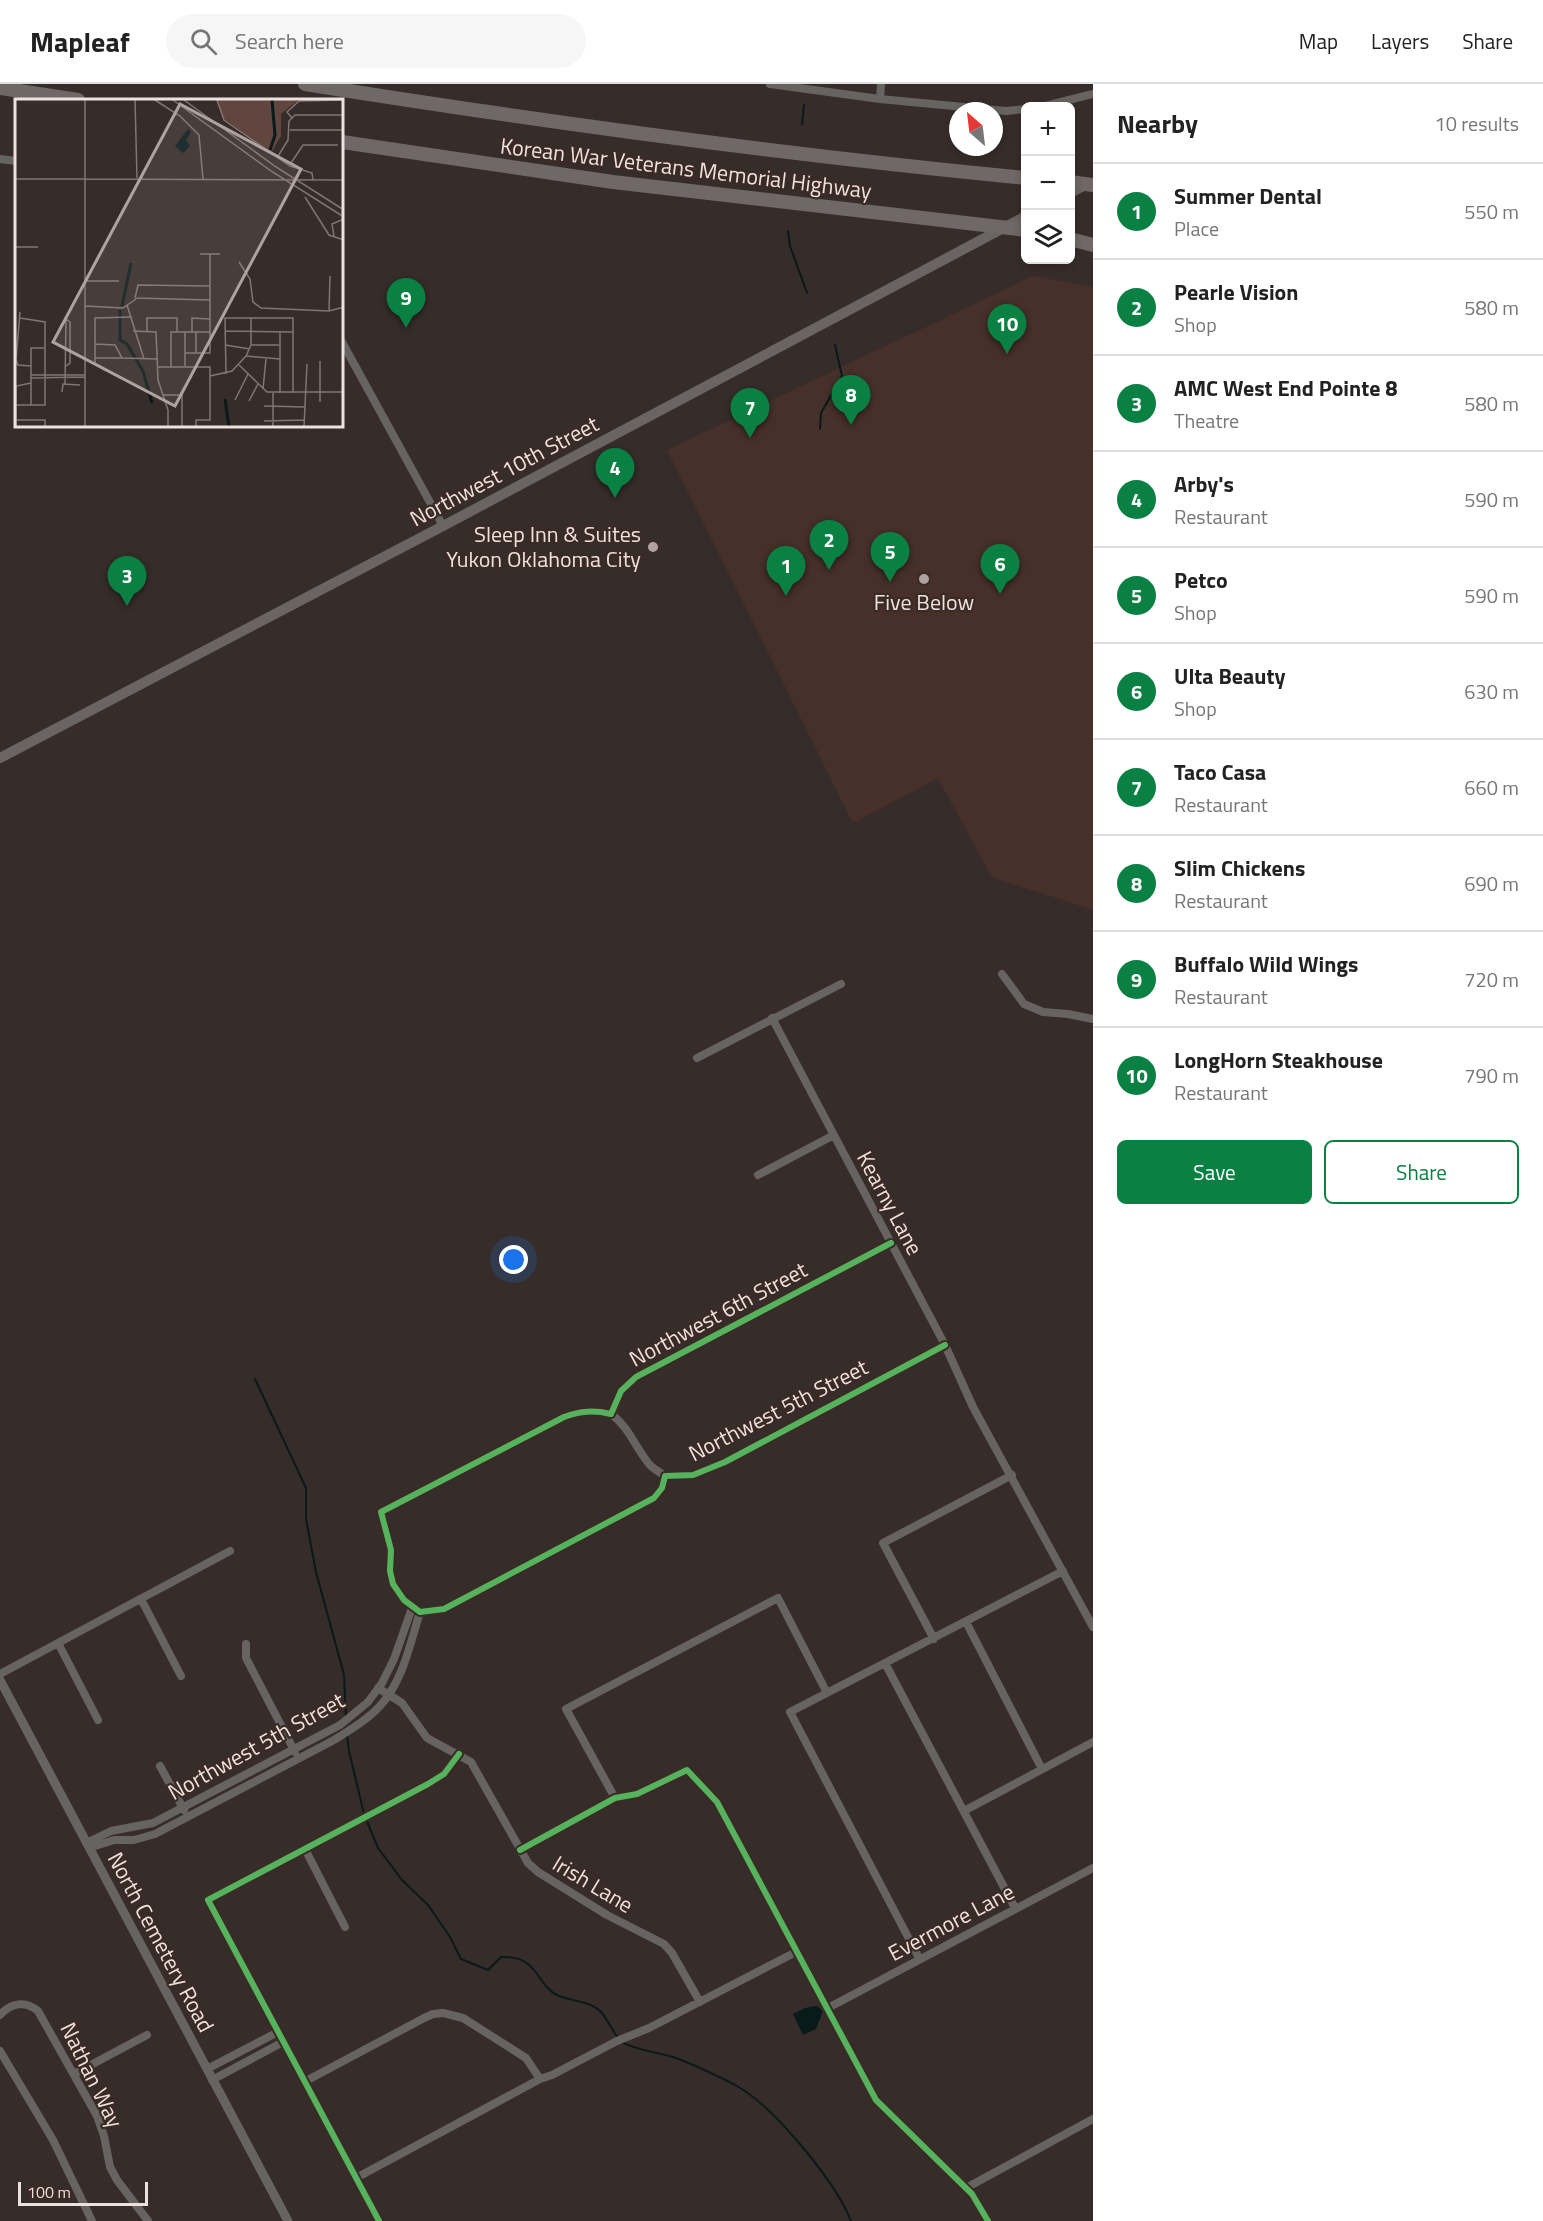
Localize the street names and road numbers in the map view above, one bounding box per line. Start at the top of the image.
street label: Korean War Veterans Memorial Highway [498,128,874,208]
street label: Northwest 10th Street [403,407,605,535]
street label: Kearny Lane [848,1145,932,1261]
street label: Northwest 6th Street [623,1253,813,1375]
street label: Northwest 5th Street [682,1350,874,1470]
street label: Northwest 5th Street [161,1683,351,1809]
street label: North Cemetery Road [99,1846,223,2038]
street label: Irish Lane [546,1846,640,1922]
street label: Evermore Lane [882,1874,1020,1970]
street label: Nathan Way [52,2016,132,2134]

